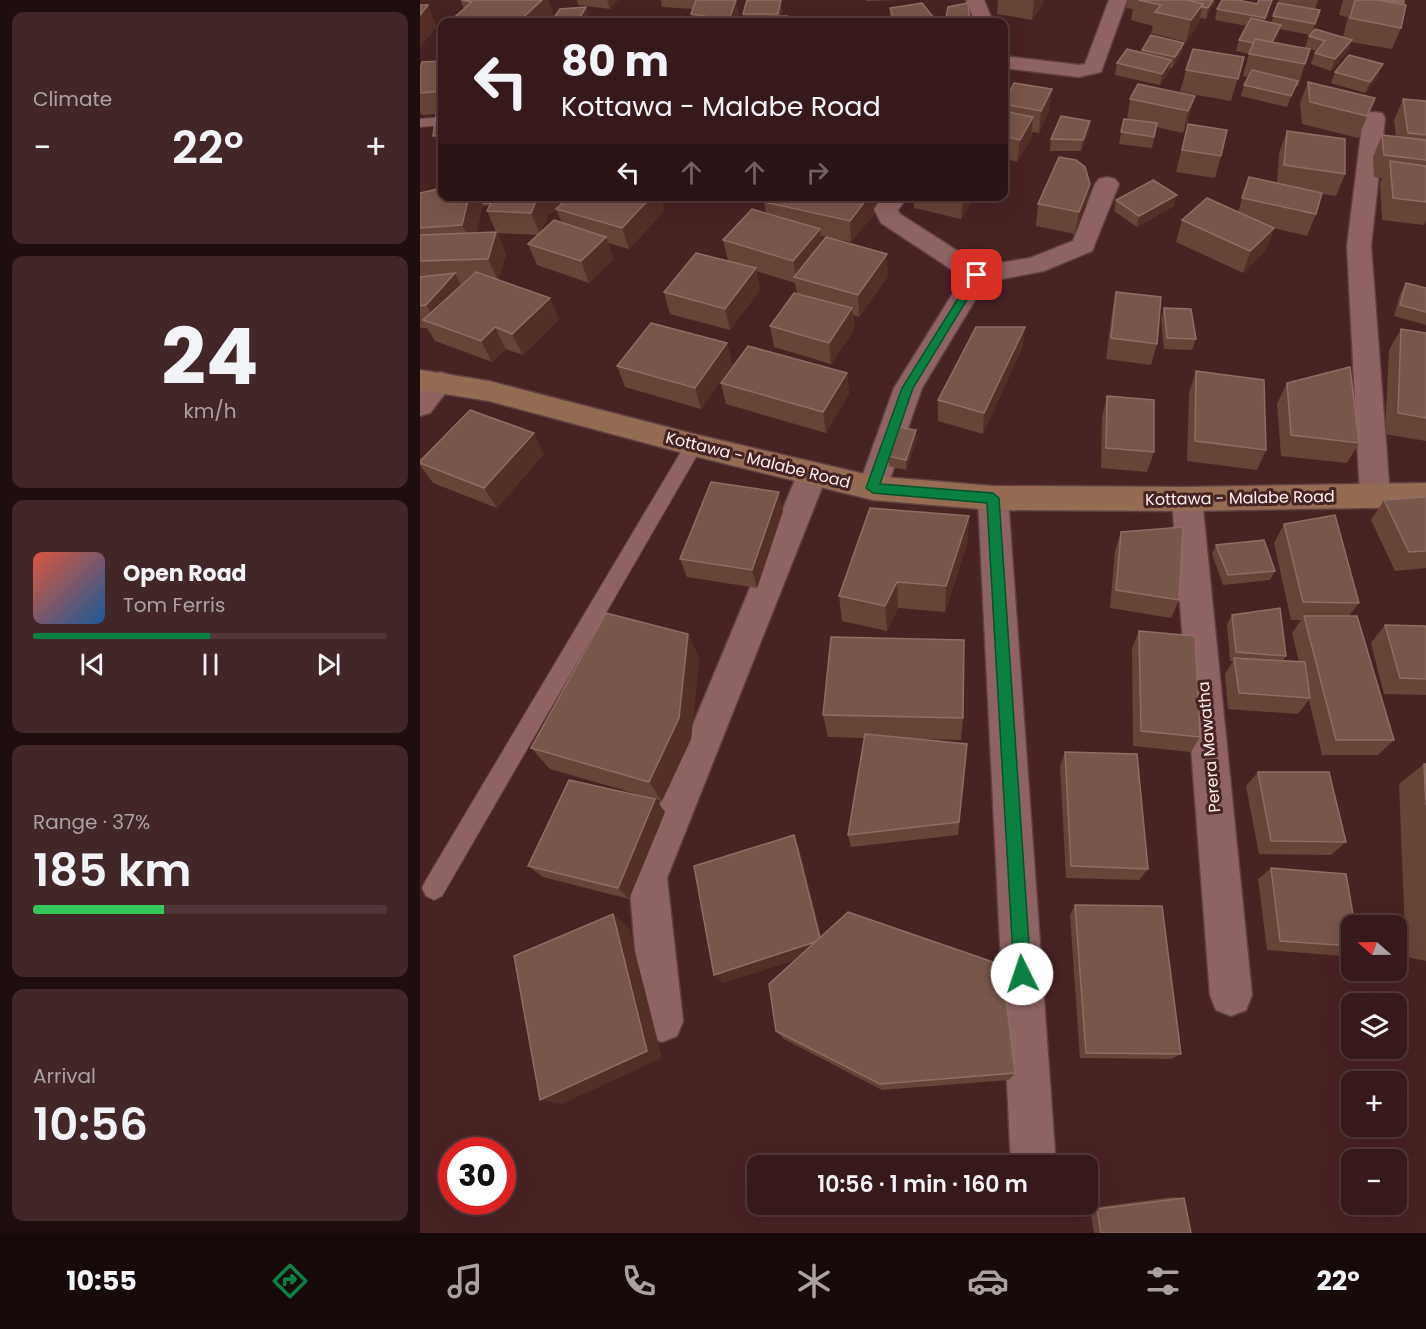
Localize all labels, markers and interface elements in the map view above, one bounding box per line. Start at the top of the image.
text: 80 m [561,32,669,91]
icon: left [462,42,540,120]
text: Climate [33,85,112,113]
text: Kottawa - Malabe Road [561,88,881,125]
text: 22° [172,116,244,179]
text: − [33,124,51,171]
text: + [364,124,387,171]
icon: left [612,156,645,189]
icon: ahead [675,156,708,189]
icon: ahead [738,156,771,189]
icon: right [801,156,834,189]
pin [951,249,1002,300]
icon: arrive [960,258,993,291]
text: 24 [161,302,259,411]
text: km/h [183,397,237,425]
street label: Kottawa - Malabe Road [663,426,853,494]
street label: Kottawa - Malabe Road [1145,485,1335,511]
text: Open Road [123,558,247,589]
text: Tom Ferris [123,591,225,619]
icon: previous [76,648,109,681]
icon: pause [194,648,227,681]
icon: next [312,648,345,681]
street label: Perera Mawatha [1192,680,1226,814]
text: Range · 37% [33,808,150,836]
text: 185 km [33,839,191,902]
north arrow [1341,915,1407,981]
map controls [1341,915,1407,1215]
position arrow [990,942,1054,1006]
button: layers [1341,993,1407,1059]
text: Arrival [33,1062,96,1090]
button: + [1341,1071,1407,1137]
text: 10:56 [33,1093,148,1156]
speed limit sign: 30 [438,1137,516,1215]
button: − [1341,1149,1407,1215]
text: 10:56 · 1 min · 160 m [817,1169,1028,1200]
icon: directions [269,1260,311,1302]
icon: music [444,1260,486,1302]
icon: phone [618,1260,660,1302]
icon: climate [793,1260,835,1302]
icon: car [967,1260,1009,1302]
icon: filters [1142,1260,1184,1302]
text: 10:55 [66,1262,137,1299]
text: 22° [1316,1262,1360,1299]

